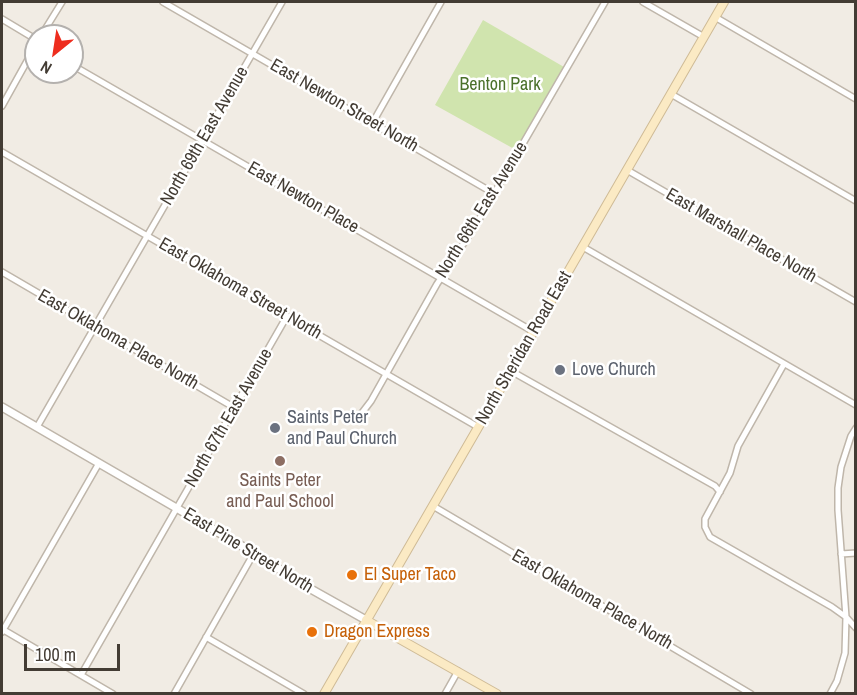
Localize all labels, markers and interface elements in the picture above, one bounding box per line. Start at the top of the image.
north arrow [24,24,84,84]
street label: East Newton Street North [266,55,422,157]
text: N [36,56,56,80]
street label: North 69th East Avenue [157,63,253,209]
park label: Benton Park [459,74,541,96]
street label: North 66th East Avenue [431,138,533,282]
street label: East Newton Place [244,157,362,239]
street label: East Marshall Place North [662,184,820,288]
street label: East Oklahoma Street North [155,233,325,345]
street label: North Sheridan Road East [471,268,577,428]
street label: East Oklahoma Place North [34,285,202,395]
street label: North 67th East Avenue [181,345,277,491]
place label: Love Church [572,359,656,381]
marker: Love Church [553,363,567,377]
place label: Saints Peter and Paul Church [287,407,397,450]
marker: Saints Peter and Paul Church [268,421,282,435]
marker: Saints Peter and Paul School [273,454,287,468]
place label: Saints Peter and Paul School [226,470,334,512]
street label: East Pine Street North [179,504,317,598]
street label: East Oklahoma Place North [508,545,676,655]
place label: El Super Taco [364,564,456,586]
marker: El Super Taco [345,568,359,582]
place label: Dragon Express [324,621,430,643]
marker: Dragon Express [305,625,319,639]
scale bar [27,632,123,670]
text: 100 m [35,642,76,667]

